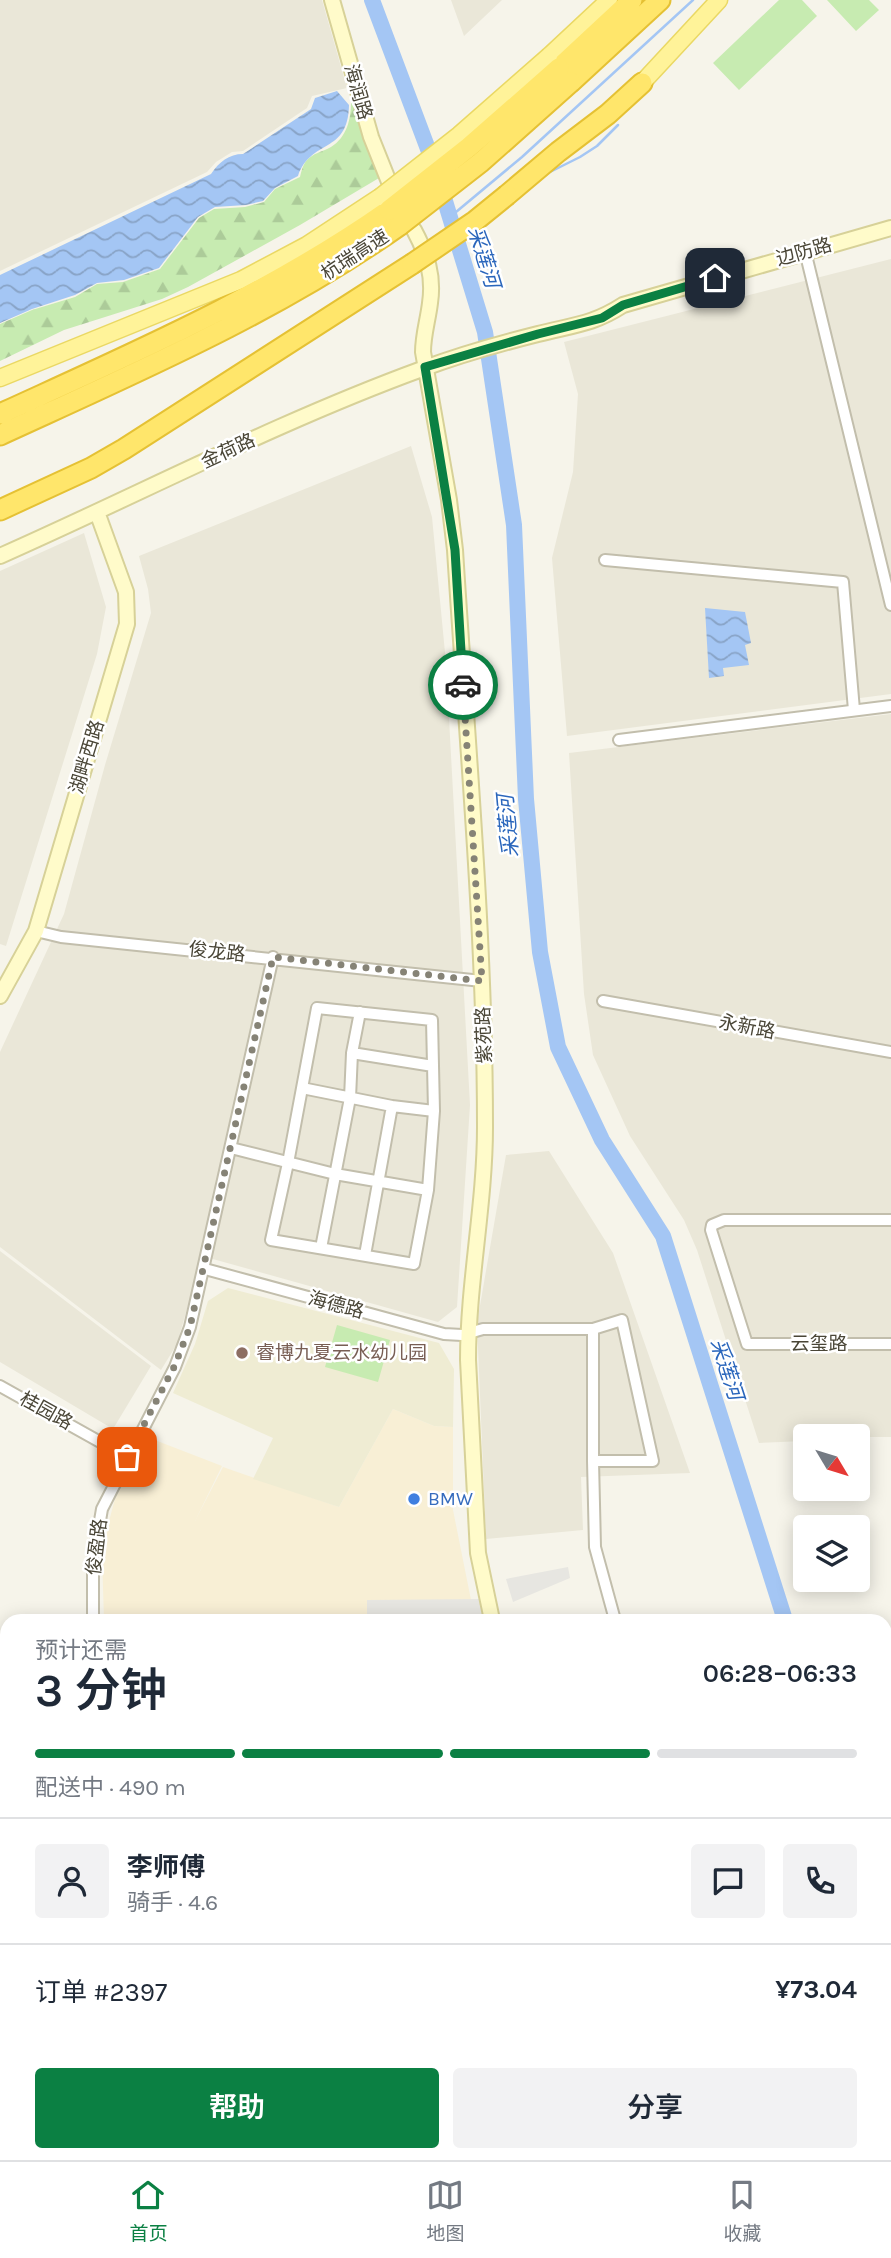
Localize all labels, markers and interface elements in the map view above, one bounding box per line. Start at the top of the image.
street label: 海润路 [340,62,376,122]
water label: 采莲河 [463,223,506,294]
street label: 杭瑞高速 [317,225,393,285]
street label: 边防路 [774,234,834,270]
pin [685,248,745,308]
icon: home [696,259,734,297]
street label: 金荷路 [198,429,258,473]
courier [428,650,498,720]
icon: car [444,666,482,704]
street label: 湖畔西路 [65,717,109,797]
water label: 采莲河 [493,790,523,858]
street label: 俊龙路 [187,938,247,966]
street label: 紫苑路 [472,1006,496,1064]
street label: 永新路 [717,1011,777,1043]
street label: 海德路 [306,1287,366,1323]
street label: 云玺路 [790,1333,848,1355]
water label: 采莲河 [706,1335,749,1406]
place label: 睿博九夏云水幼儿园 [256,1342,427,1364]
marker: 睿博九夏云水幼儿园 [234,1345,250,1361]
street label: 桂园路 [16,1388,76,1434]
north arrow [793,1424,870,1502]
map controls [793,1424,870,1592]
pin [97,1427,157,1487]
icon: bag [108,1438,146,1476]
place label: BMW [428,1488,473,1510]
marker: BMW [406,1491,422,1507]
button: layers [793,1515,870,1592]
street label: 俊盈路 [83,1517,111,1577]
text: 预计还需 [35,1637,127,1664]
text: 06:28–06:33 [703,1658,857,1689]
text: 3 分钟 [35,1664,167,1718]
text: 配送中 · 490 m [35,1774,186,1801]
button: person [35,1844,109,1918]
button: chat [691,1844,765,1918]
button: phone [783,1844,857,1918]
text: 李师傅 [127,1852,205,1883]
text: 骑手 · 4.6 [127,1889,218,1916]
text: ¥73.04 [775,1974,857,2005]
text: 订单 #2397 [35,1977,167,2008]
button: 帮助 [35,2068,439,2148]
button: 分享 [453,2068,857,2148]
tab: 首页 [129,2176,168,2245]
tab: 地图 [426,2176,465,2245]
tab: 收藏 [723,2176,762,2245]

